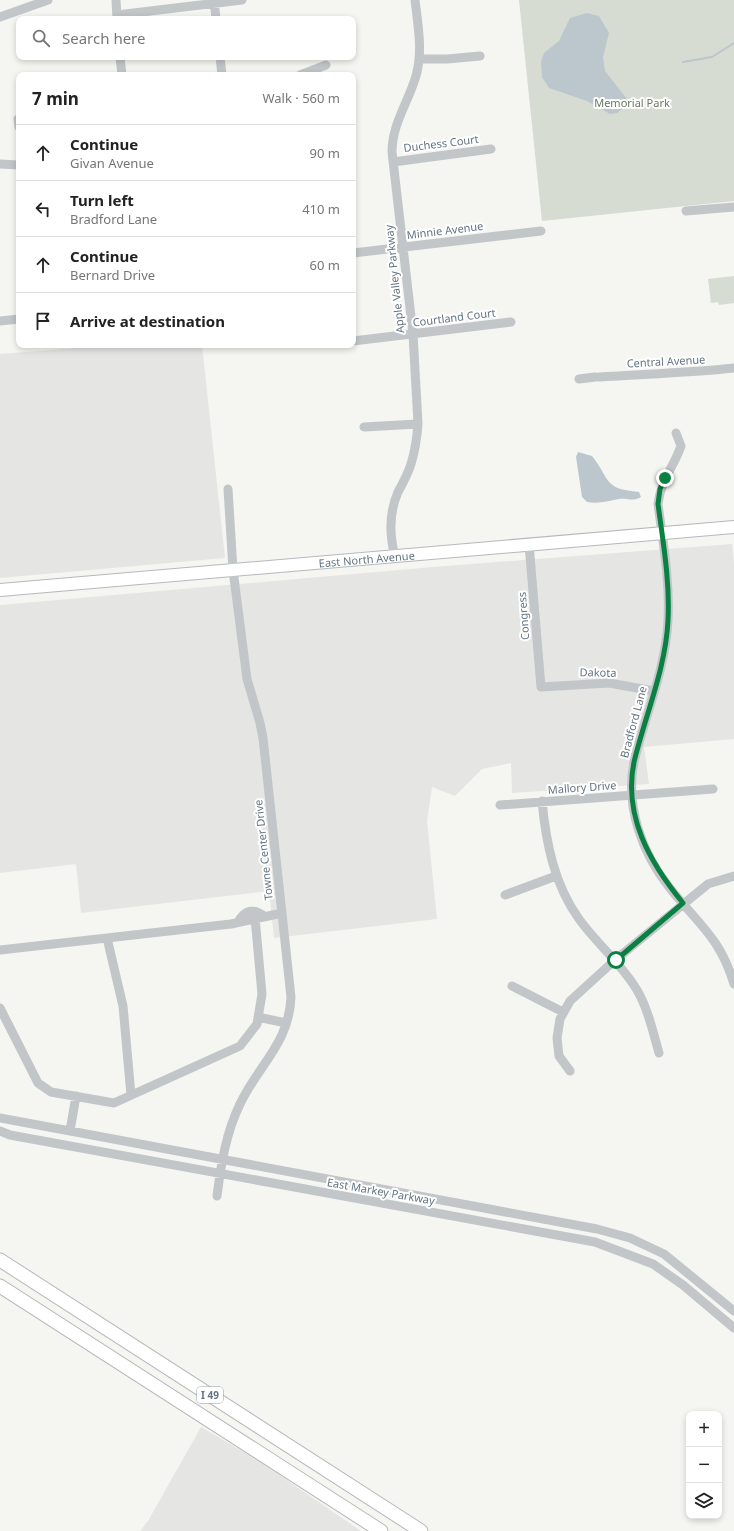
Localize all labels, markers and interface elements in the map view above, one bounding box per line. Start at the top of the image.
search box [16,16,356,60]
icon: search [30,27,52,49]
text: Search here [62,28,145,48]
text: 7 min [32,87,79,110]
text: Walk · 560 m [262,89,340,107]
park label: Memorial Park [594,95,670,110]
street label: Duchess Court [403,131,479,155]
text: Continue [70,134,138,154]
icon: ahead [32,142,54,164]
text: 90 m [310,144,340,162]
text: Givan Avenue [70,154,154,172]
text: Turn left [70,190,134,210]
icon: left [32,198,54,220]
text: 410 m [302,200,340,218]
text: Bradford Lane [70,210,157,228]
street label: Minnie Avenue [406,218,484,242]
street label: Apple Valley Parkway [381,224,407,334]
text: Continue [70,246,138,266]
icon: ahead [32,254,54,276]
text: 60 m [310,256,340,274]
text: Bernard Drive [70,266,155,284]
street label: Courtland Court [412,304,496,330]
icon: arrive [32,310,54,332]
text: Arrive at destination [70,311,225,331]
street label: Central Avenue [626,351,706,371]
route end [656,469,674,487]
street label: East North Avenue [318,547,415,570]
street label: Congress [514,591,532,641]
street label: Dakota [579,664,617,680]
street label: Bradford Lane [616,684,650,760]
street label: Mallory Drive [547,777,617,797]
street label: Towne Center Drive [250,799,276,901]
route start [607,951,625,969]
street label: East Markey Parkway [326,1174,436,1208]
road number: I 49 [197,1387,223,1403]
map controls [686,1411,722,1519]
button: + [686,1411,722,1447]
button: − [686,1447,722,1483]
button: layers [686,1483,722,1519]

